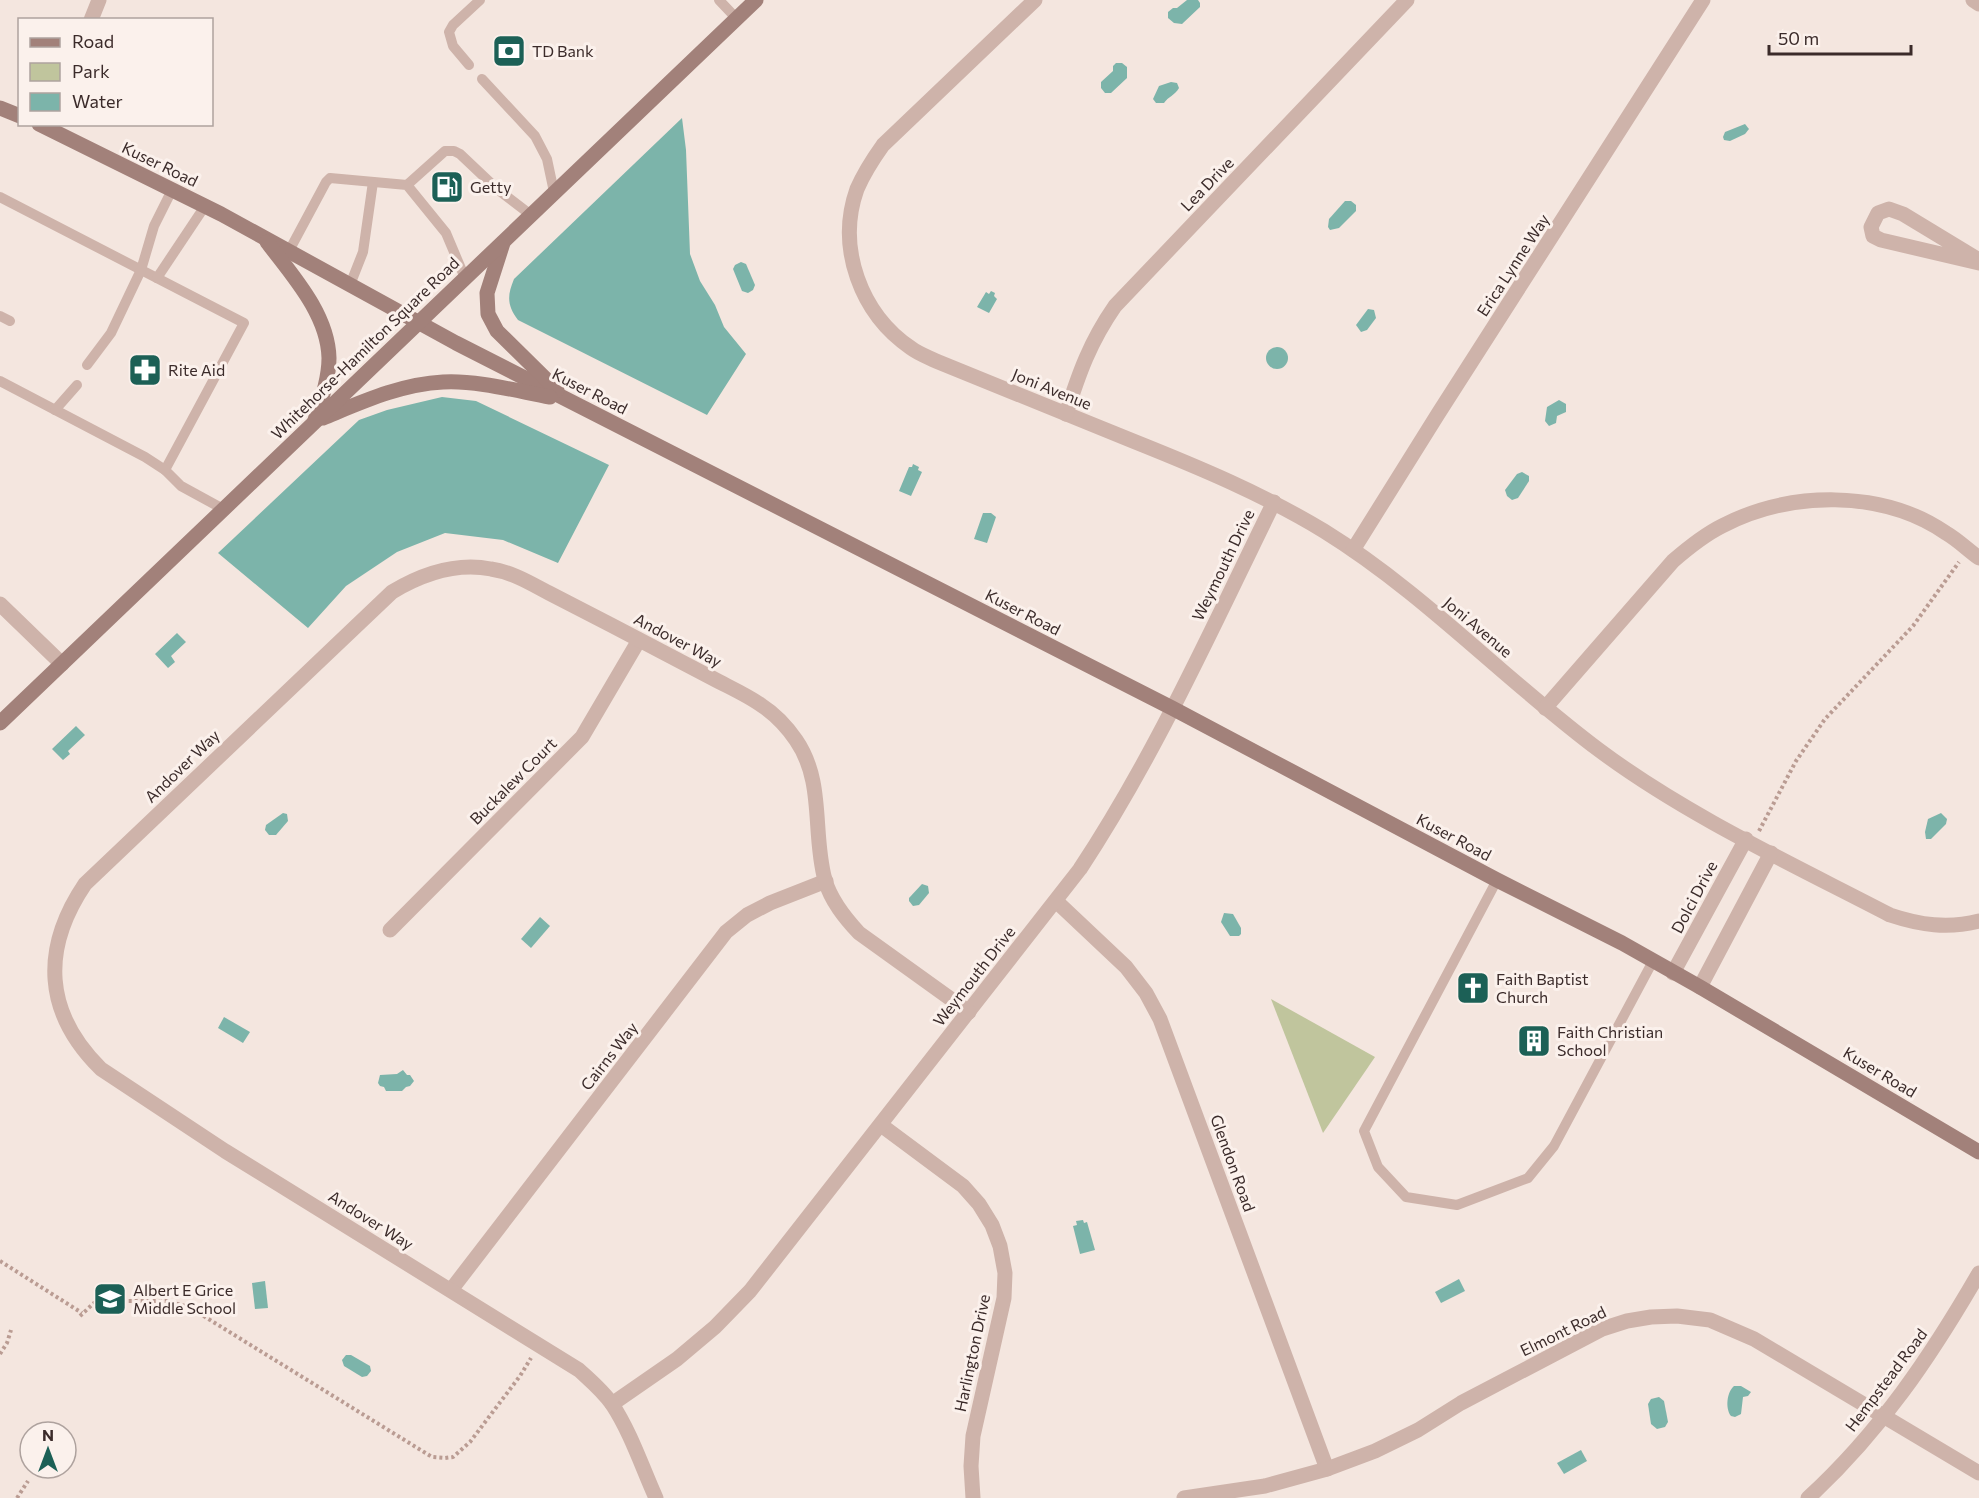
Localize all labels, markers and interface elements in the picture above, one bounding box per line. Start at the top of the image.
legend [18,18,213,126]
scale bar [1769,18,1912,56]
text: 50 m [1778,27,1819,49]
text: Road [72,30,114,52]
bank icon: TD Bank [491,33,527,69]
place label: TD Bank [532,41,594,60]
text: Park [72,60,110,82]
text: Water [72,90,123,112]
street label: Kuser Road [119,137,201,190]
street label: Lea Drive [1176,153,1237,215]
fuel station icon: Getty [429,169,465,205]
place label: Getty [470,177,511,196]
street label: Erica Lynne Way [1472,210,1553,319]
street label: Whitehorse-Hamilton Square Road [267,253,462,443]
pharmacy icon: Rite Aid [127,352,163,388]
place label: Rite Aid [168,360,225,379]
street label: Kuser Road [549,363,631,418]
street label: Joni Avenue [1010,364,1095,413]
street label: Weymouth Drive [1187,506,1258,624]
street label: Kuser Road [982,584,1064,639]
street label: Joni Avenue [1440,592,1517,661]
street label: Andover Way [631,609,725,671]
street label: Andover Way [140,725,223,806]
street label: Buckalew Court [465,733,560,828]
street label: Kuser Road [1414,809,1495,864]
street label: Dolci Drive [1667,857,1721,936]
street label: Weymouth Drive [929,922,1019,1029]
place label: Faith Baptist Church [1496,969,1589,1006]
church icon: Faith Baptist Church [1455,970,1491,1006]
street label: Cairns Way [576,1018,641,1094]
place label: Faith Christian School [1557,1022,1663,1059]
building icon: Faith Christian School [1516,1023,1552,1059]
street label: Kuser Road [1840,1042,1920,1101]
street label: Glendon Road [1207,1112,1260,1214]
street label: Andover Way [325,1186,417,1253]
place label: Albert E Grice Middle School [133,1280,236,1317]
school or university icon: Albert E Grice Middle School [92,1281,128,1317]
street label: Harlington Drive [950,1292,993,1413]
street label: Elmont Road [1517,1302,1609,1360]
street label: Hempstead Road [1841,1325,1930,1435]
north arrow [18,1420,78,1480]
text: N [42,1425,54,1444]

